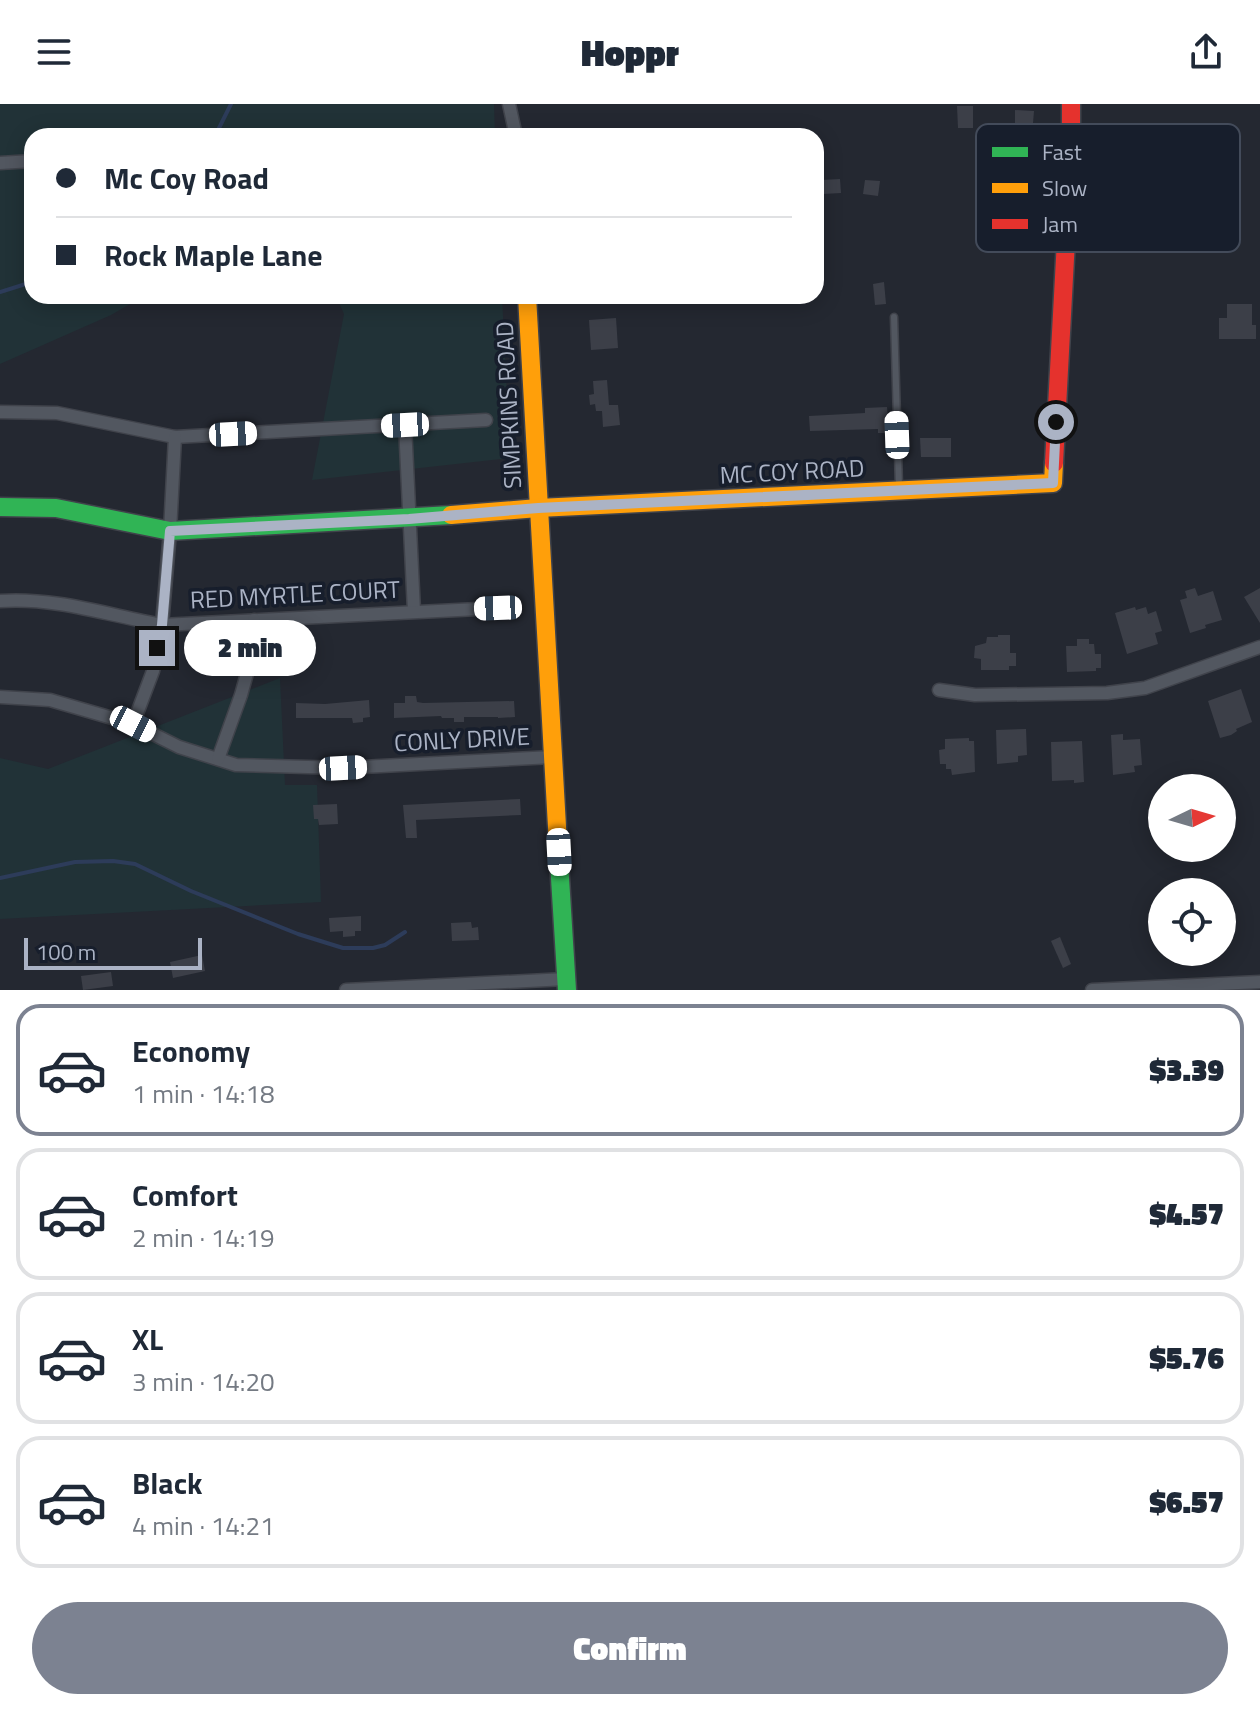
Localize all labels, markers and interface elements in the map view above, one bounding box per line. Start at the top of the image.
text: Hoppr [581,25,679,80]
icon: menu [32,30,76,74]
icon: share [1184,30,1228,74]
legend [976,124,1240,252]
text: Fast [1042,135,1082,169]
text: Mc Coy Road [104,155,269,201]
text: Slow [1042,171,1088,205]
text: Jam [1042,207,1078,241]
text: Rock Maple Lane [104,232,323,278]
street label: SIMPKINS ROAD [486,320,530,490]
route start [1038,404,1074,440]
car [884,411,910,459]
car [380,412,430,438]
car [208,421,258,447]
street label: MC COY ROAD [719,449,865,493]
street label: RED MYRTLE COURT [189,571,401,617]
car [474,595,522,621]
callout: 2 min [185,620,317,676]
text: 2 min [218,628,282,667]
route end [139,630,175,666]
car [106,702,160,746]
street label: CONLY DRIVE [393,717,531,761]
car [318,755,368,781]
north arrow [1148,774,1236,862]
map controls [1148,774,1236,966]
car [546,827,572,877]
button: locate [1148,878,1236,966]
scale bar [24,934,202,970]
text: 100 m [36,935,96,969]
text: Economy [132,1028,250,1074]
icon: car [36,1034,108,1106]
text: $3.39 [1150,1047,1224,1093]
text: 1 min · 14:18 [132,1074,275,1113]
text: Comfort [132,1172,238,1218]
icon: car [36,1178,108,1250]
text: $4.57 [1150,1191,1224,1237]
text: 2 min · 14:19 [132,1218,275,1257]
text: XL [132,1316,163,1362]
icon: car [36,1322,108,1394]
text: $5.76 [1150,1335,1224,1381]
text: 3 min · 14:20 [132,1362,275,1401]
text: Black [132,1460,203,1506]
icon: car [36,1466,108,1538]
text: $6.57 [1150,1479,1224,1525]
text: 4 min · 14:21 [132,1506,275,1545]
button: Confirm [32,1602,1228,1694]

